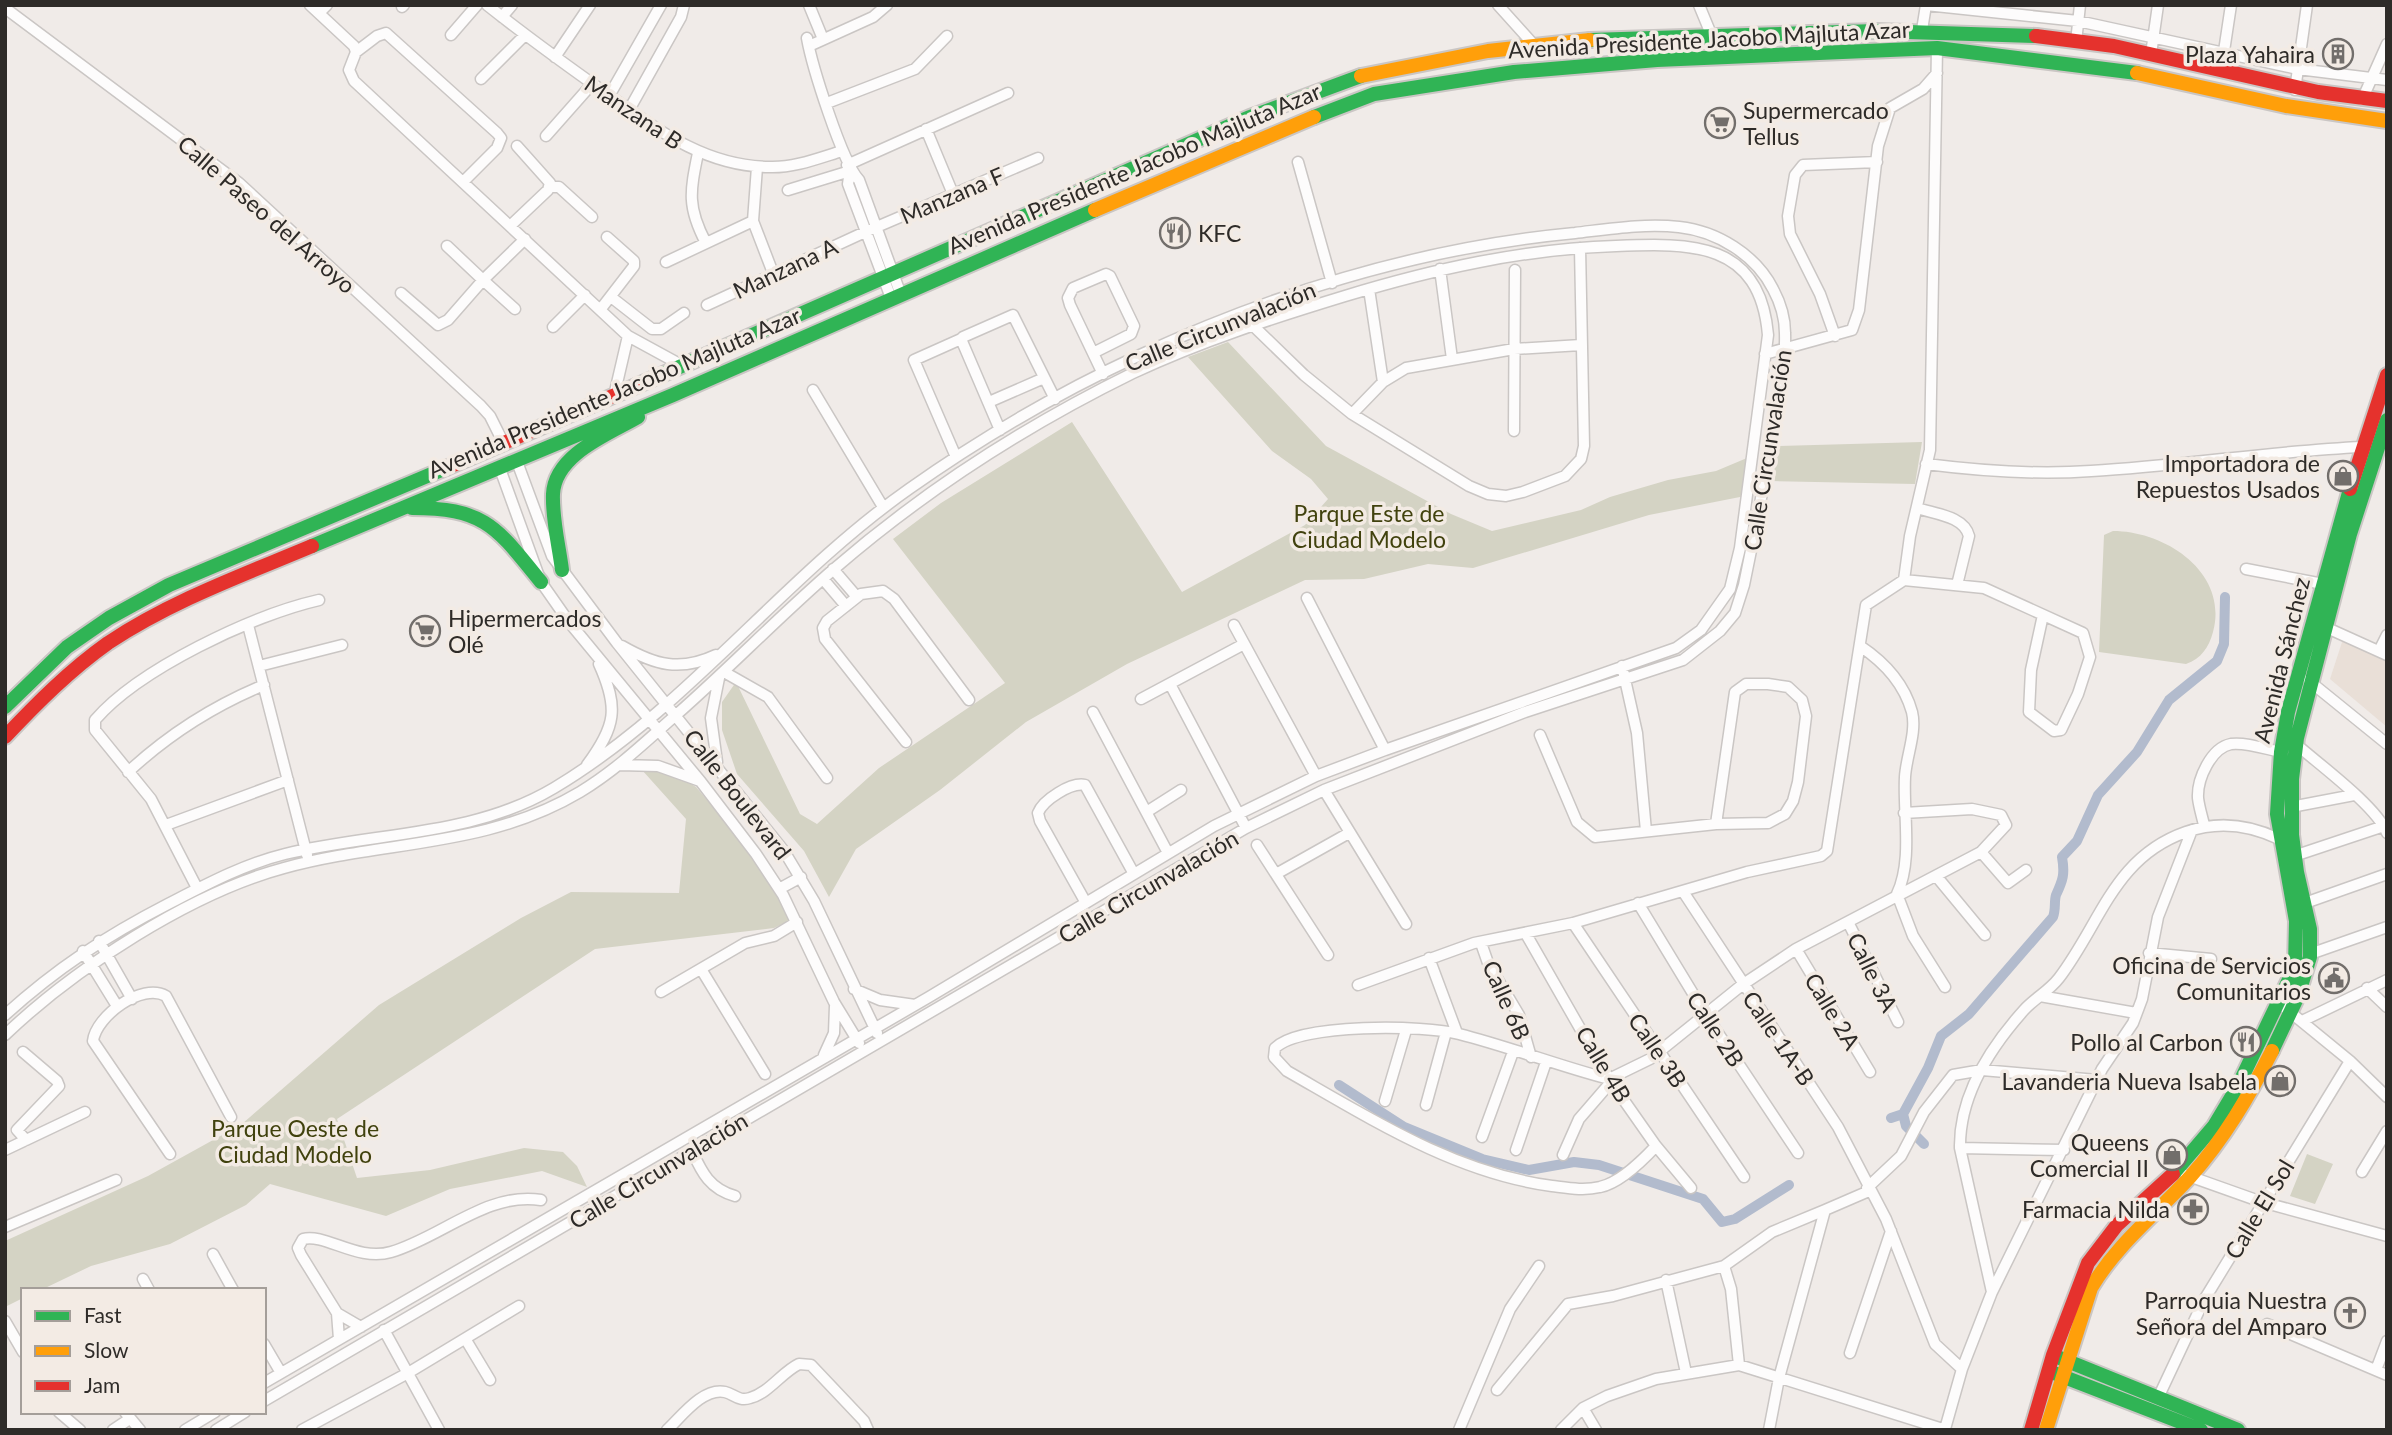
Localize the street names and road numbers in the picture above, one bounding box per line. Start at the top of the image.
street label: Avenida Presidente Jacobo Majluta Azar [1507,14,1911,64]
street label: Manzana B [580,69,688,155]
street label: Avenida Presidente Jacobo Majluta Azar [943,76,1325,259]
street label: Calle Paseo del Arroyo [172,129,362,299]
street label: Manzana F [896,161,1008,229]
street label: Manzana A [728,231,842,304]
street label: Calle Circunvalación [1121,275,1319,377]
street label: Avenida Presidente Jacobo Majluta Azar [423,300,805,483]
street label: Calle Circunvalación [1737,347,1797,553]
street label: Avenida Sánchez [2247,574,2315,746]
street label: Calle Boulevard [679,723,797,865]
street label: Calle Circunvalación [1053,823,1243,949]
street label: Calle 3A [1842,928,1904,1017]
street label: Calle 6B [1477,956,1537,1044]
street label: Calle 2A [1799,968,1867,1055]
street label: Calle 1A-B [1737,985,1821,1091]
street label: Calle 2B [1681,986,1751,1072]
street label: Calle 3B [1623,1007,1693,1093]
street label: Calle 4B [1570,1021,1638,1107]
street label: Calle Circunvalación [564,1106,752,1234]
street label: Calle El Sol [2218,1154,2300,1264]

